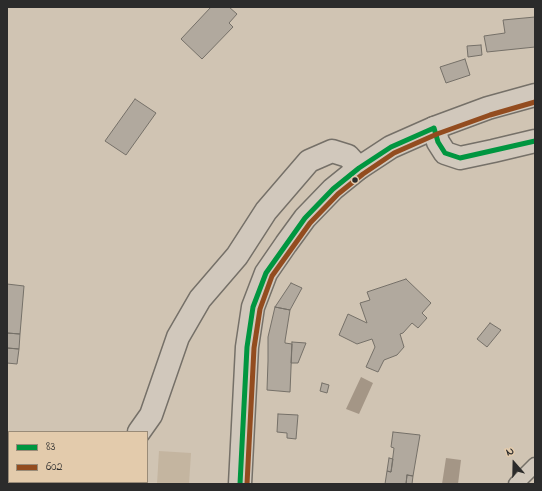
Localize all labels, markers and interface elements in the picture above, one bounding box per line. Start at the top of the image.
unlabelled marker [350,175,360,185]
legend [8,431,148,483]
text: 83 [46,438,55,456]
north arrow [494,443,534,483]
text: N [504,443,516,461]
text: 602 [46,458,62,476]

